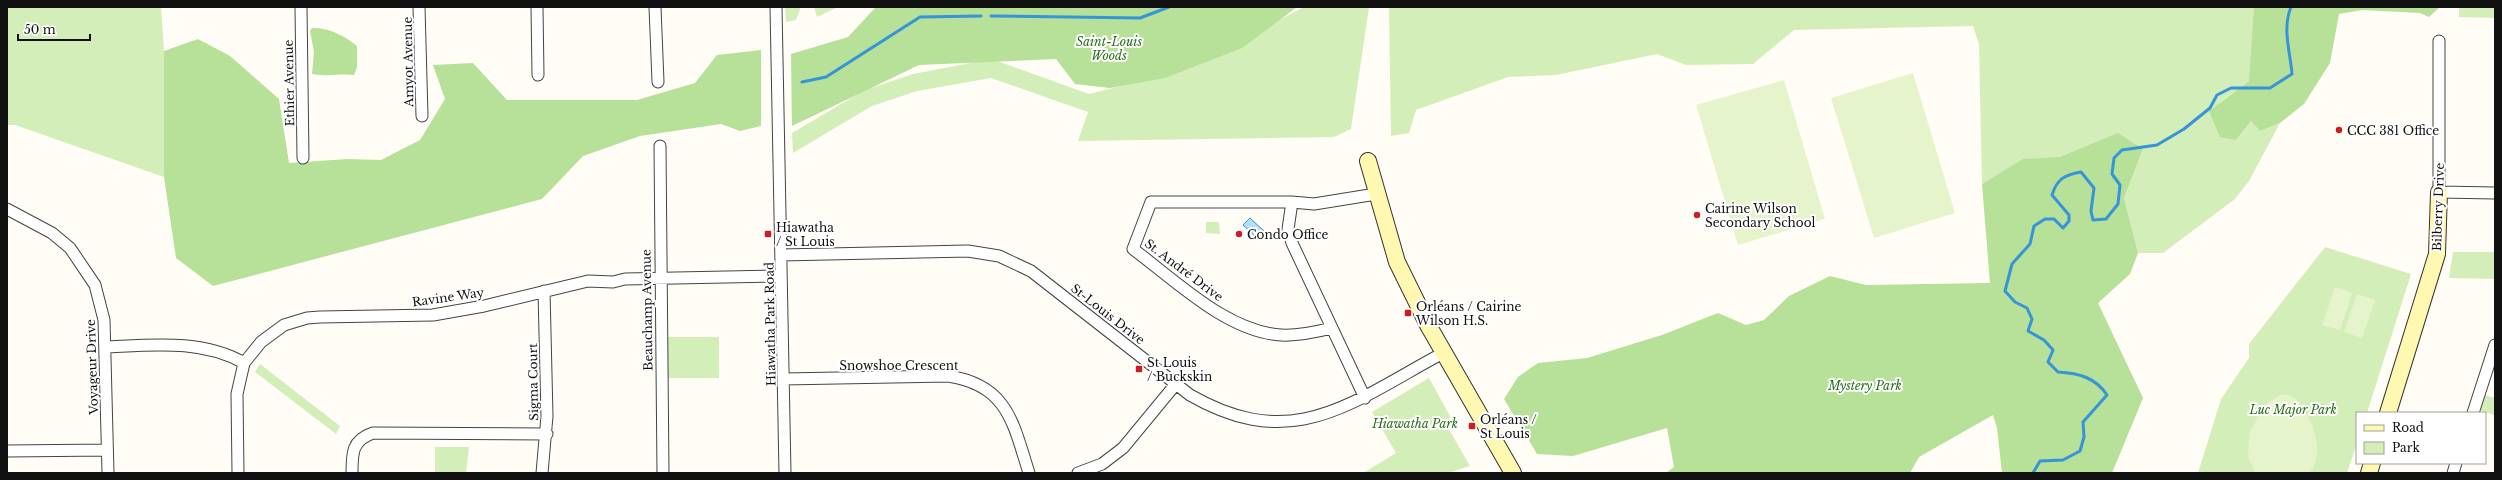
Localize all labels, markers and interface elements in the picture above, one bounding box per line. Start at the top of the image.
scale bar [18,16,90,42]
street label: Amyot Avenue [400,17,416,108]
text: 50 m [24,22,56,37]
park label: Saint-Louis Woods [1076,34,1142,63]
street label: Ethier Avenue [281,39,297,126]
place label: CCC 381 Office [2347,123,2439,138]
marker: CCC 381 Office [2334,125,2344,135]
street label: Bilberry Drive [2429,162,2447,251]
place label: Cairine Wilson Secondary School [1705,201,1816,230]
marker: Cairine Wilson Secondary School [1692,210,1702,220]
place label: Hiawatha / St Louis [776,220,835,249]
place label: Condo Office [1247,227,1329,242]
marker: Hiawatha / St Louis [763,229,773,239]
marker: Condo Office [1234,229,1244,239]
street label: St. André Drive [1142,236,1226,304]
street label: Beauchamp Avenue [638,249,656,371]
street label: Hiawatha Park Road [761,262,779,386]
street label: St-Louis Drive [1068,281,1148,348]
street label: Ravine Way [411,284,485,309]
place label: Orléans / Cairine Wilson H.S. [1415,299,1522,328]
marker: Orléans / Cairine Wilson H.S. [1403,308,1413,318]
street label: Voyageur Drive [83,319,101,416]
street label: Sigma Court [525,343,541,421]
place label: St Louis / Buckskin [1147,355,1212,384]
street label: Snowshoe Crescent [839,358,959,373]
marker: St Louis / Buckskin [1134,364,1144,374]
park label: Mystery Park [1827,378,1902,393]
park label: Luc Major Park [2248,402,2337,417]
place label: Orléans / St Louis [1480,412,1537,441]
legend [2356,412,2486,464]
park label: Hiawatha Park [1371,416,1458,431]
text: Road [2392,420,2424,435]
marker: Orléans / St Louis [1467,421,1477,431]
text: Park [2392,440,2420,455]

